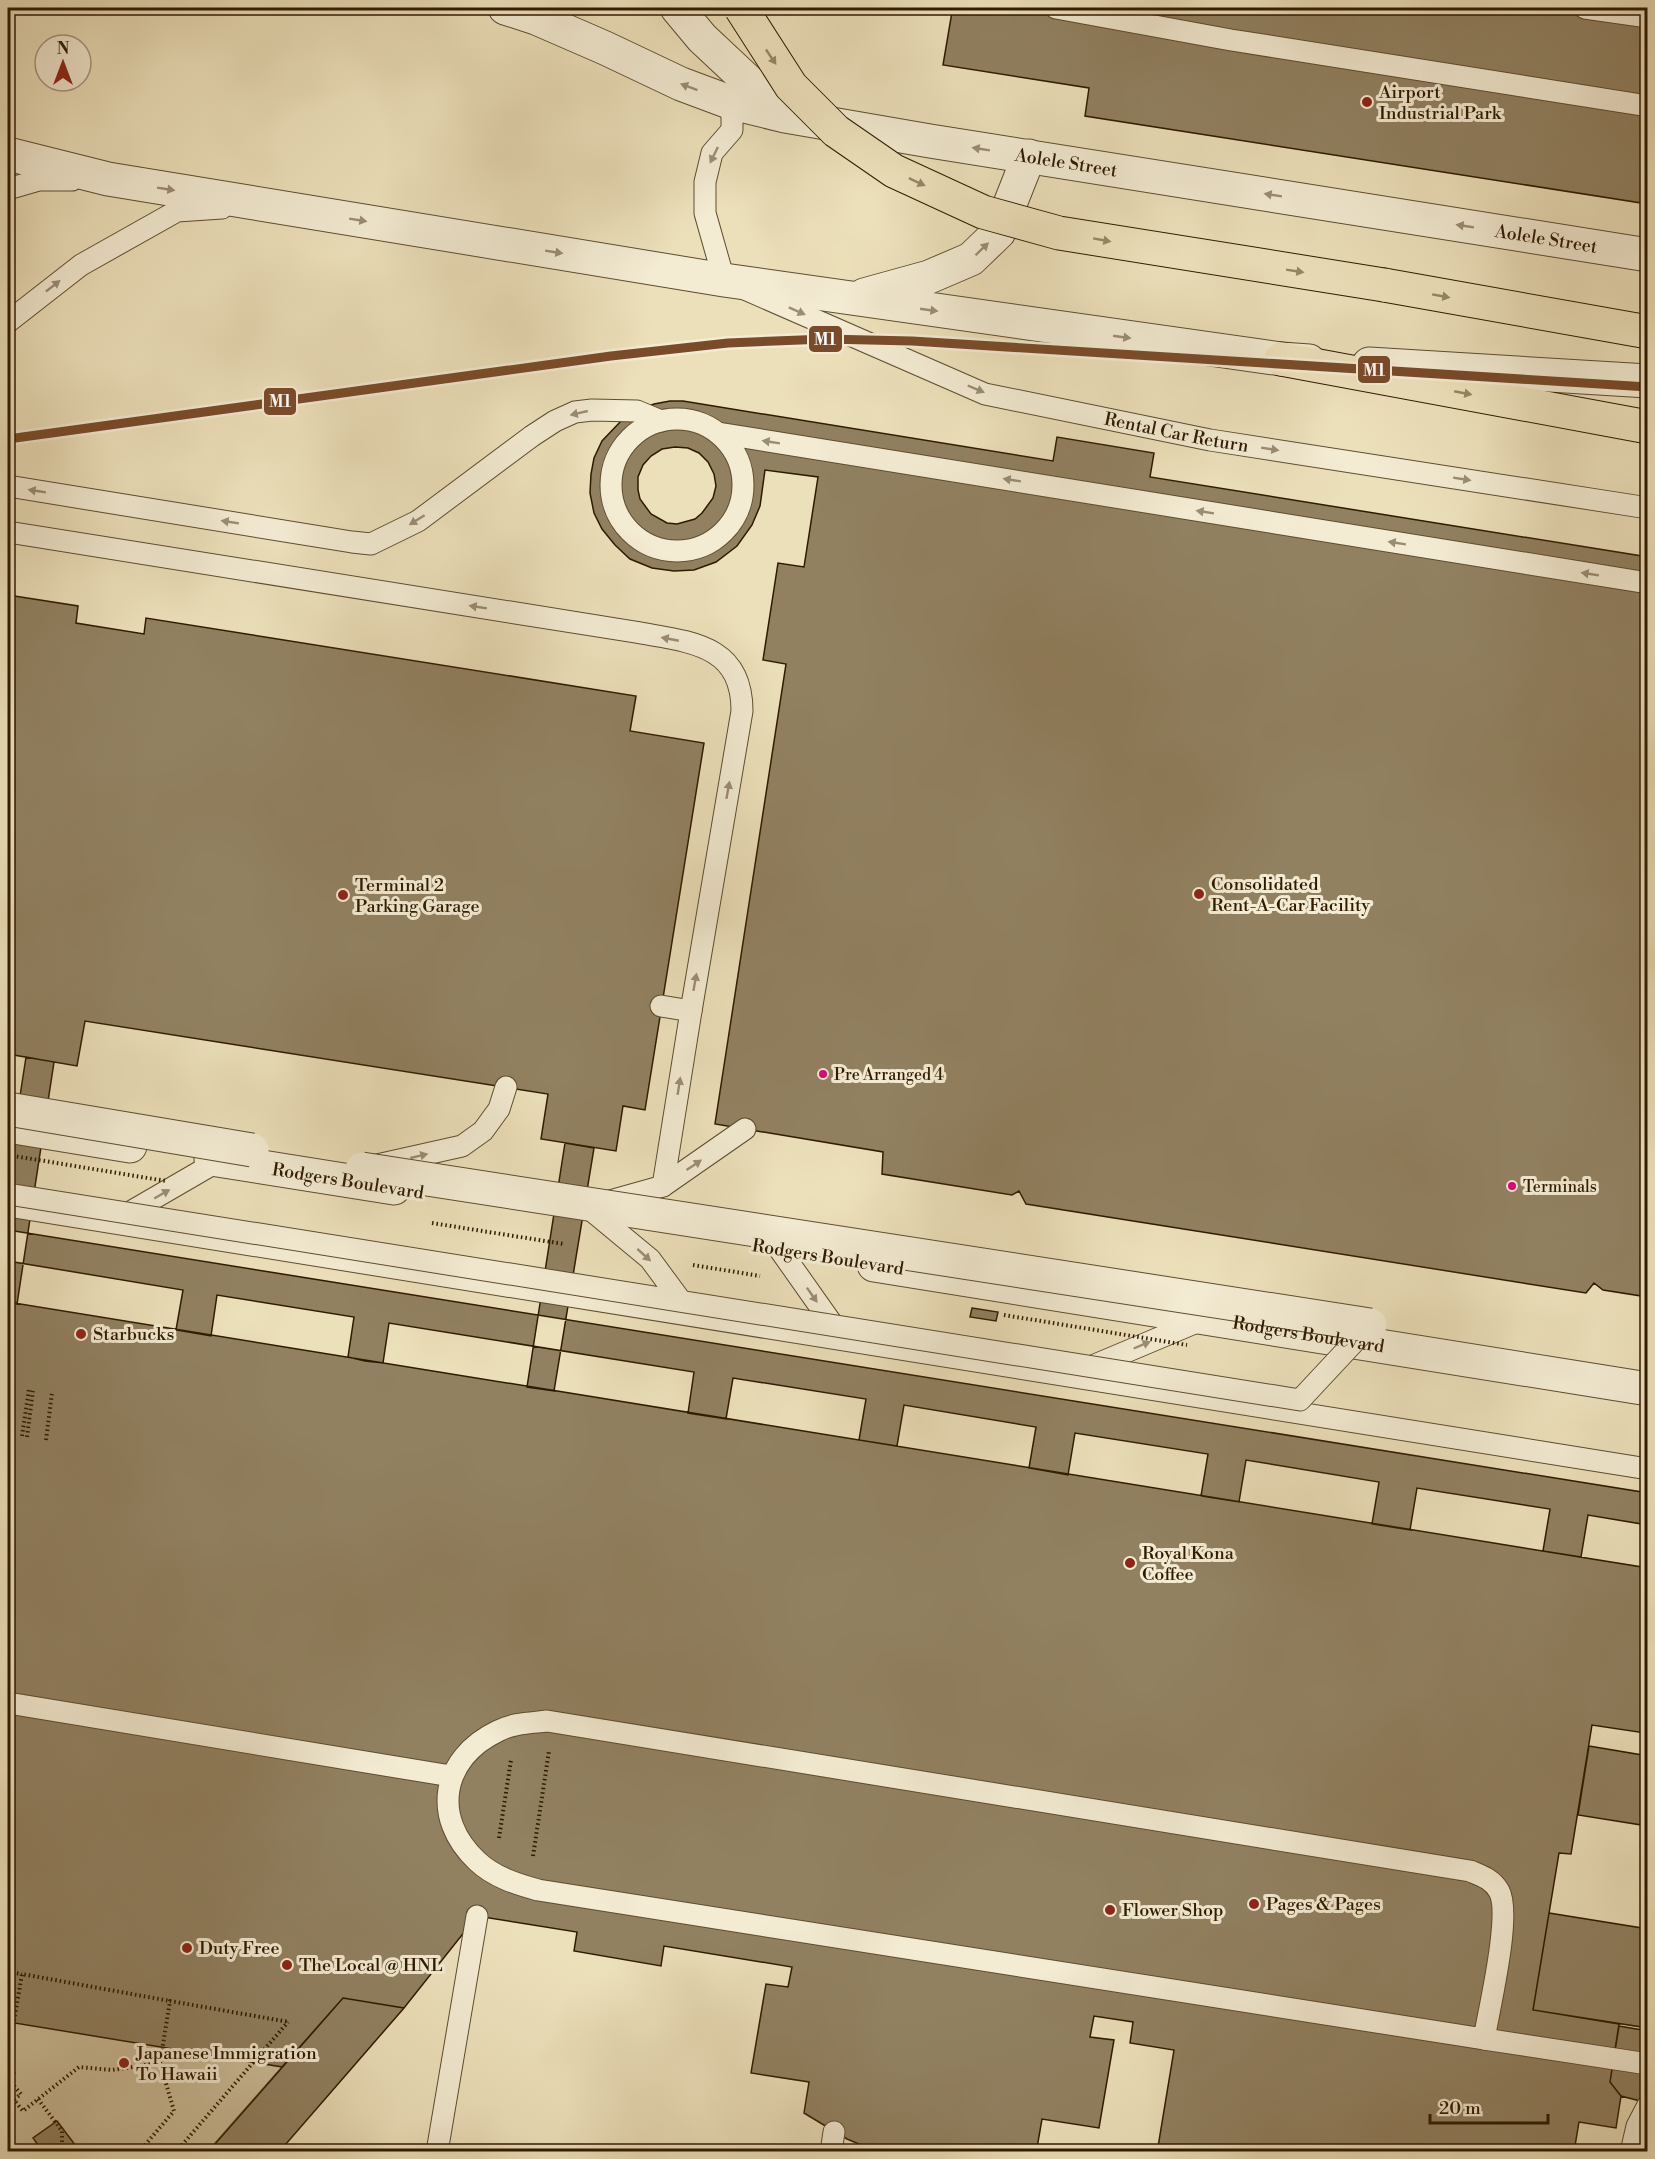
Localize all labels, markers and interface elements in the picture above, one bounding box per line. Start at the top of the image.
north arrow [33,33,93,93]
text: N [57,39,70,59]
one-way arrow [766,49,777,66]
place label: Airport Industrial Park [1378,81,1503,125]
one-way arrow [680,82,698,92]
marker: Airport Industrial Park [1360,95,1374,109]
street label: Aolele Street [1012,143,1120,183]
one-way arrow [971,144,990,153]
one-way arrow [709,147,718,164]
one-way arrow [909,178,926,187]
one-way arrow [157,184,176,193]
one-way arrow [1263,190,1282,199]
one-way arrow [349,216,368,225]
street label: Aolele Street [1492,220,1600,259]
one-way arrow [1456,221,1475,230]
one-way arrow [1093,236,1112,245]
one-way arrow [975,242,989,256]
one-way arrow [544,247,563,256]
one-way arrow [1286,267,1305,276]
one-way arrow [46,280,61,292]
one-way arrow [1432,291,1451,300]
one-way arrow [920,305,939,314]
one-way arrow [789,307,806,316]
line badge: M1 [808,325,843,353]
text: M1 [814,330,837,350]
one-way arrow [1113,332,1132,341]
line badge: M1 [1357,355,1391,384]
text: M1 [1363,361,1386,381]
one-way arrow [967,385,985,395]
line badge: M1 [263,387,297,416]
one-way arrow [1453,388,1472,397]
text: M1 [269,392,292,412]
one-way arrow [569,408,588,418]
street label: Rental Car Return [1102,408,1250,458]
one-way arrow [761,437,780,446]
one-way arrow [1260,445,1279,454]
one-way arrow [1453,475,1472,484]
one-way arrow [1003,476,1022,485]
one-way arrow [28,486,47,495]
one-way arrow [1195,507,1214,516]
one-way arrow [409,514,425,525]
one-way arrow [220,518,239,527]
one-way arrow [1388,538,1407,547]
one-way arrow [1580,569,1599,578]
one-way arrow [468,602,487,611]
one-way arrow [661,634,680,643]
one-way arrow [724,781,733,800]
place label: Consolidated Rent-A-Car Facility [1211,873,1370,917]
place label: Terminal 2 Parking Garage [355,874,480,918]
marker: Consolidated Rent-A-Car Facility [1192,887,1206,901]
marker: Terminal 2 Parking Garage [336,888,350,902]
one-way arrow [691,973,700,992]
place label: Pre Arranged 4 [834,1065,944,1085]
marker: Pre Arranged 4 [817,1068,829,1080]
one-way arrow [674,1077,683,1096]
one-way arrow [410,1151,429,1160]
street label: Rodgers Boulevard [270,1158,426,1205]
one-way arrow [686,1159,702,1171]
place label: Terminals [1523,1177,1597,1197]
marker: Terminals [1506,1180,1518,1192]
one-way arrow [154,1189,171,1199]
street label: Rodgers Boulevard [750,1234,906,1281]
one-way arrow [637,1248,652,1262]
one-way arrow [806,1286,818,1302]
street label: Rodgers Boulevard [1231,1312,1387,1359]
place label: Starbucks [93,1323,174,1346]
marker: Starbucks [74,1327,88,1341]
one-way arrow [1133,1340,1151,1349]
place label: Royal Kona Coffee [1142,1542,1235,1586]
marker: Royal Kona Coffee [1123,1556,1137,1570]
place label: Pages & Pages [1266,1893,1381,1916]
marker: Pages & Pages [1247,1897,1261,1911]
place label: Flower Shop [1122,1899,1223,1922]
marker: Flower Shop [1103,1903,1117,1917]
place label: Duty Free [199,1937,280,1960]
marker: Duty Free [180,1941,194,1955]
place label: The Local @ HNL [299,1954,443,1977]
marker: The Local @ HNL [280,1958,294,1972]
place label: Japanese Immigration To Hawaii [135,2042,317,2086]
marker: Japanese Immigration To Hawaii [117,2056,131,2070]
scale bar [1430,2087,1548,2125]
text: 20 m [1439,2097,1481,2120]

